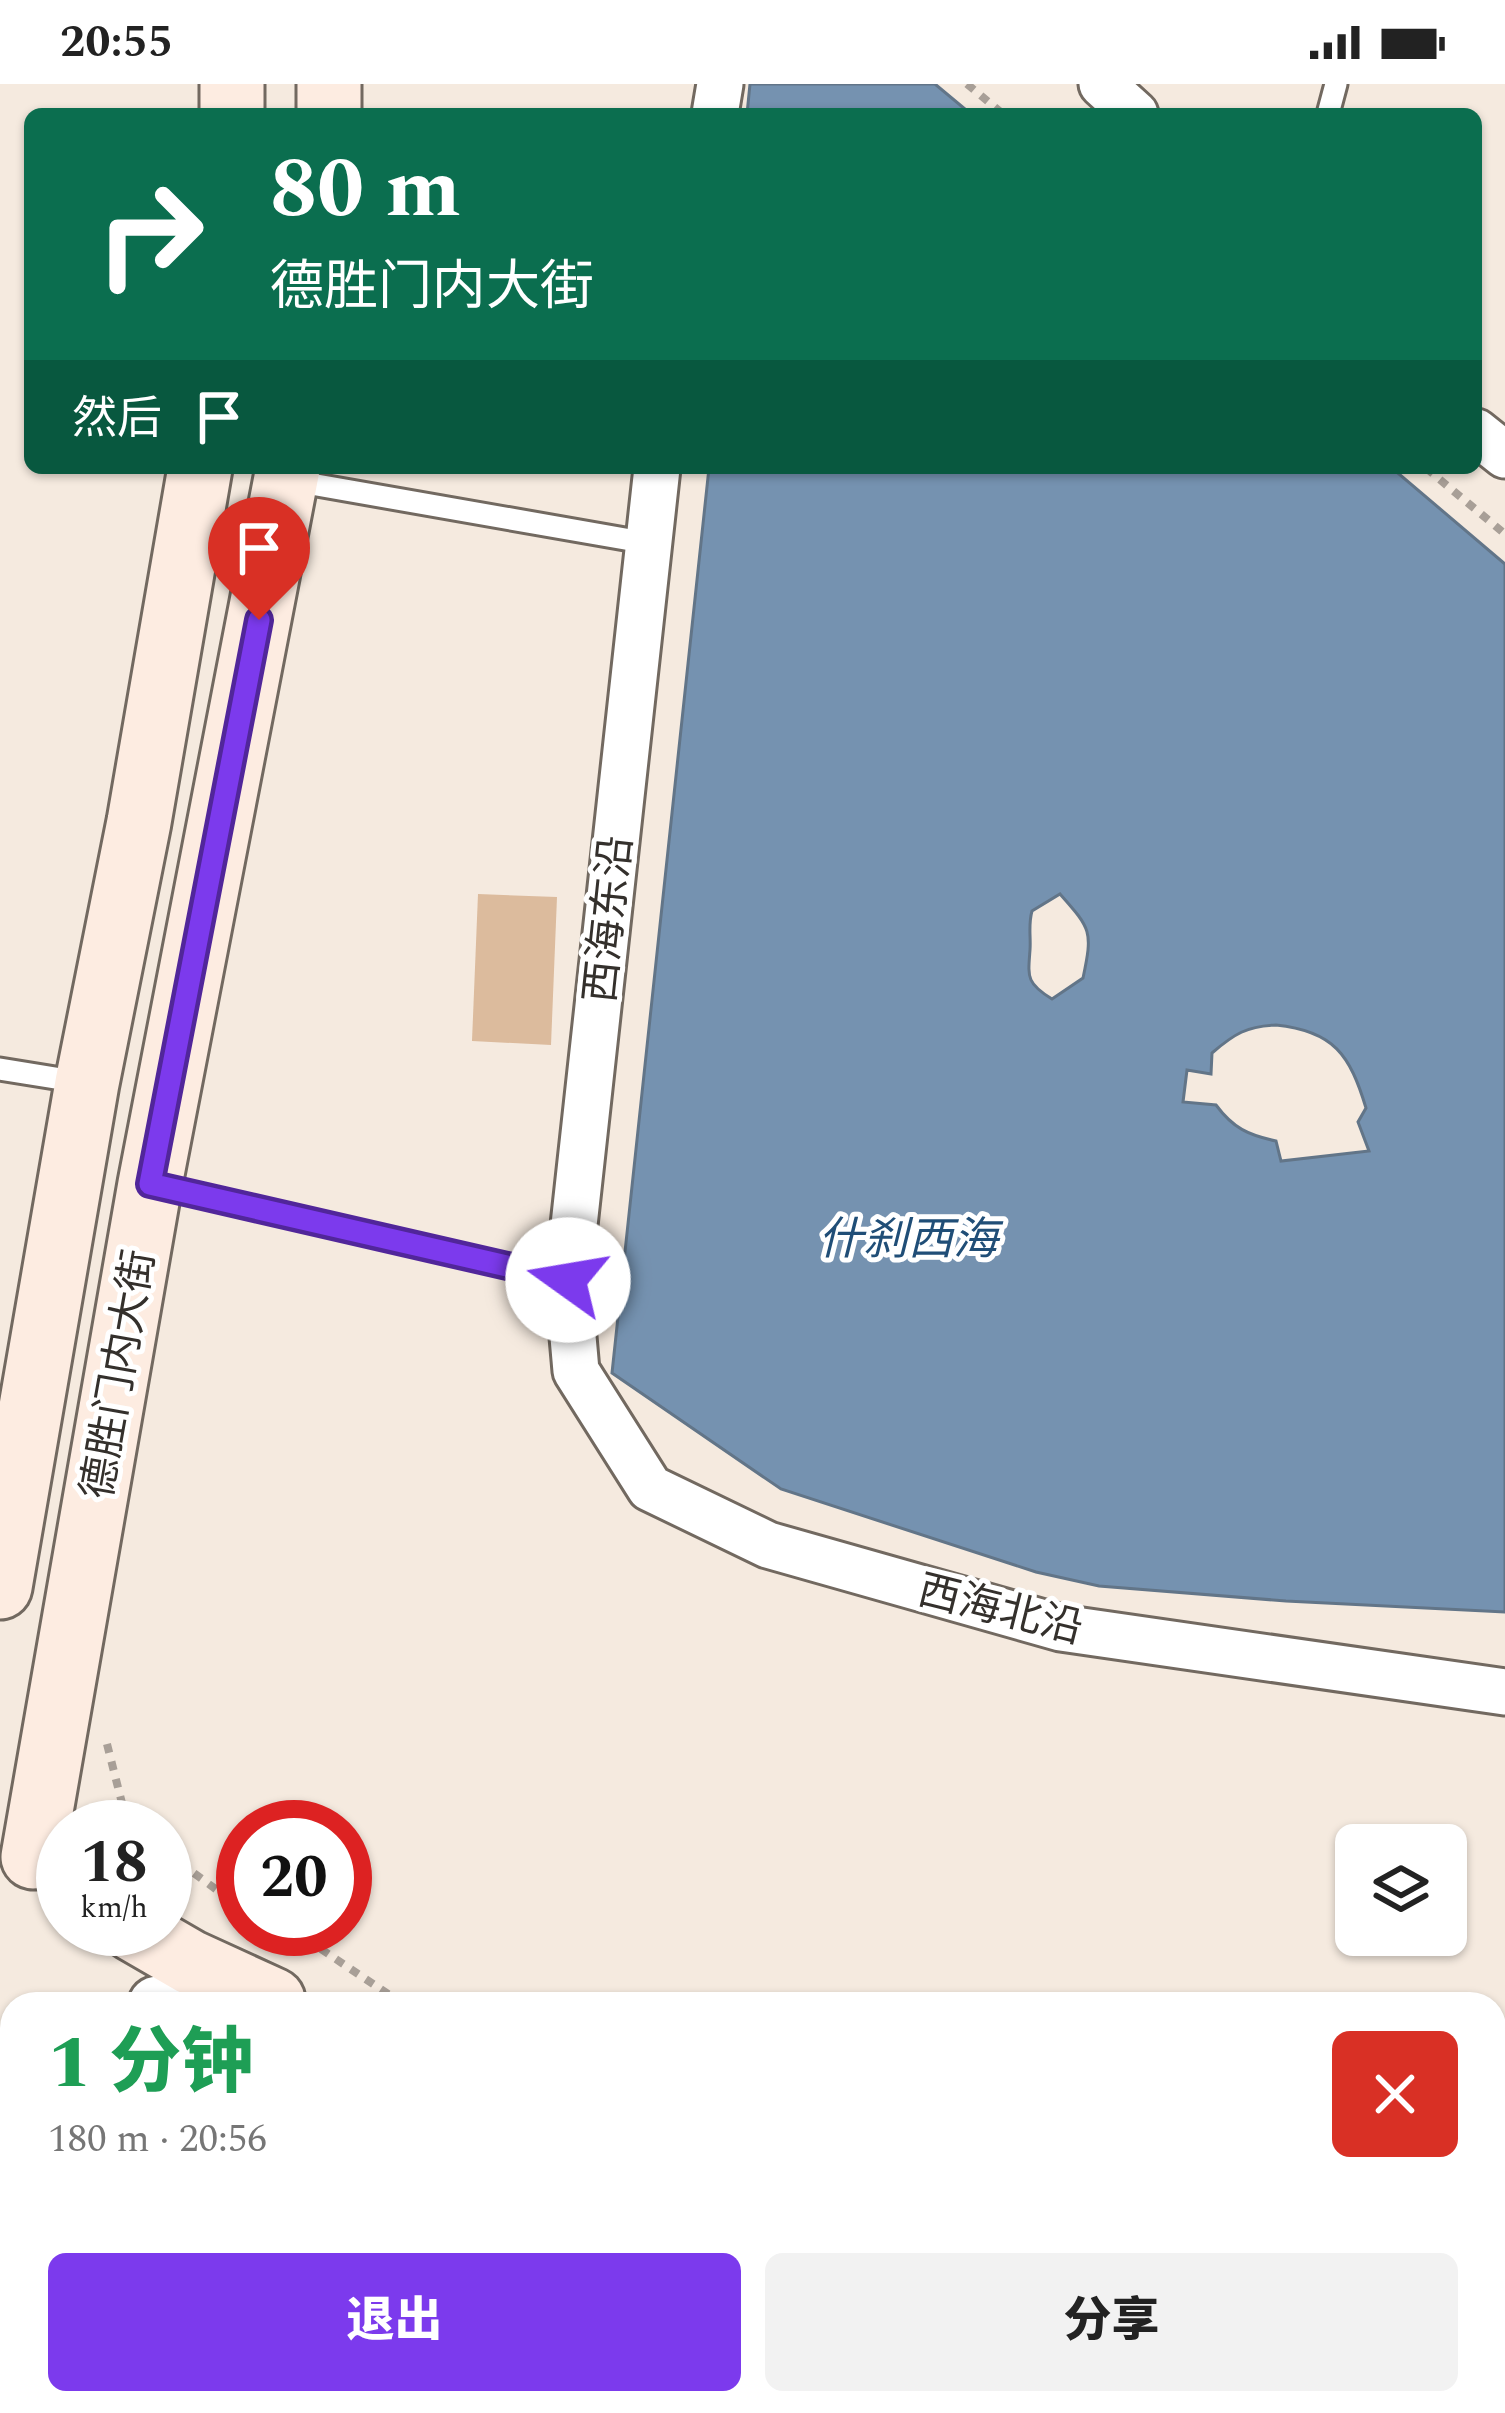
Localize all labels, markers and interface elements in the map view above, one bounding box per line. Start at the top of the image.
text: 20:55 [60,8,173,77]
text: 80 m [270,126,461,254]
icon: right [72,156,228,312]
text: 德胜门内大街 [270,247,594,329]
icon: arrive [186,384,252,450]
text: 然后 [72,385,162,454]
pin [208,497,310,620]
icon: arrive [226,515,292,581]
street label: 西海东沿 [569,832,650,1006]
water label: 什刹西海 [818,1206,1004,1275]
position arrow [505,1217,631,1343]
street label: 德胜门内大街 [67,1245,172,1504]
street label: 西海北沿 [911,1560,1090,1661]
speed limit sign: 20 [216,1800,372,1956]
text: 18 [80,1817,148,1909]
map controls [1335,1824,1467,1956]
button: layers [1335,1824,1467,1956]
text: km/h [80,1885,148,1931]
text: 1 分钟 [48,2010,253,2119]
button: close [1332,2031,1458,2157]
text: 180 m · 20:56 [48,2110,267,2169]
button: 退出 [48,2253,741,2391]
button: 分享 [765,2253,1458,2391]

